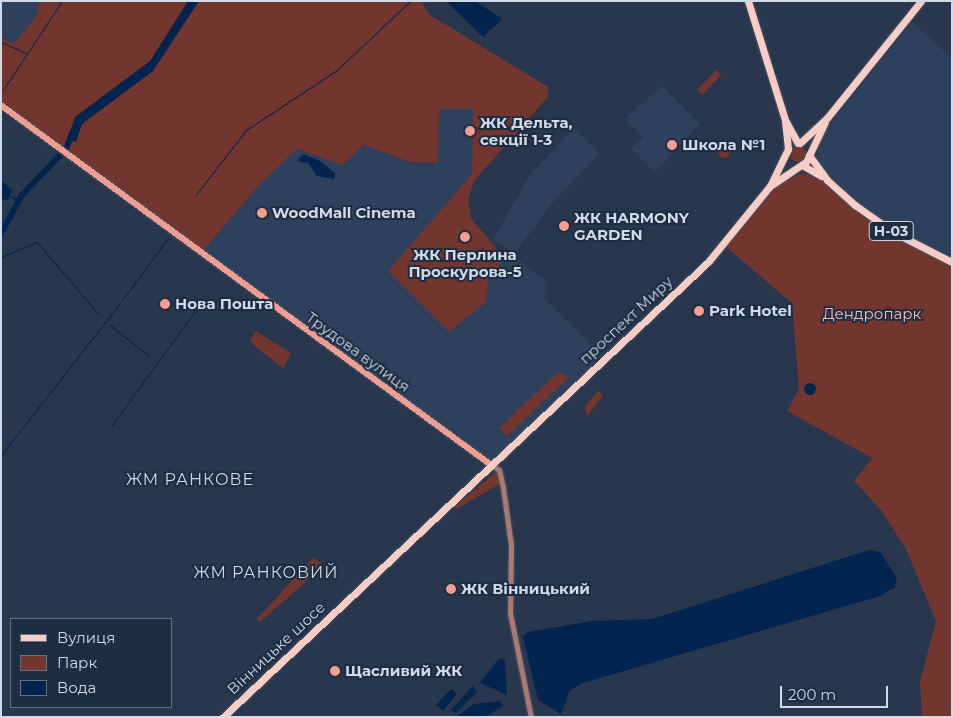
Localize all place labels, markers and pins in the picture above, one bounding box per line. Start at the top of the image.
place label: ЖК Дельта, секції 1-3 [480,113,572,148]
marker: ЖК Дельта, секції 1-3 [464,125,476,137]
place label: Школа №1 [682,136,765,154]
marker: Школа №1 [666,139,678,151]
place label: WoodMall Cinema [272,204,416,222]
marker: WoodMall Cinema [256,207,268,219]
place label: ЖК HARMONY GARDEN [574,208,689,243]
marker: ЖК HARMONY GARDEN [558,220,570,232]
marker: ЖК Перлина Проскурова-5 [459,231,471,243]
place label: ЖК Перлина Проскурова-5 [408,245,522,280]
place label: Нова Пошта [175,295,273,313]
marker: Нова Пошта [159,298,171,310]
place label: Park Hotel [709,302,792,320]
marker: Park Hotel [693,305,705,317]
place label: ЖК Вінницький [461,580,590,598]
marker: ЖК Вінницький [445,583,457,595]
place label: Щасливий ЖК [345,662,462,680]
marker: Щасливий ЖК [329,665,341,677]

